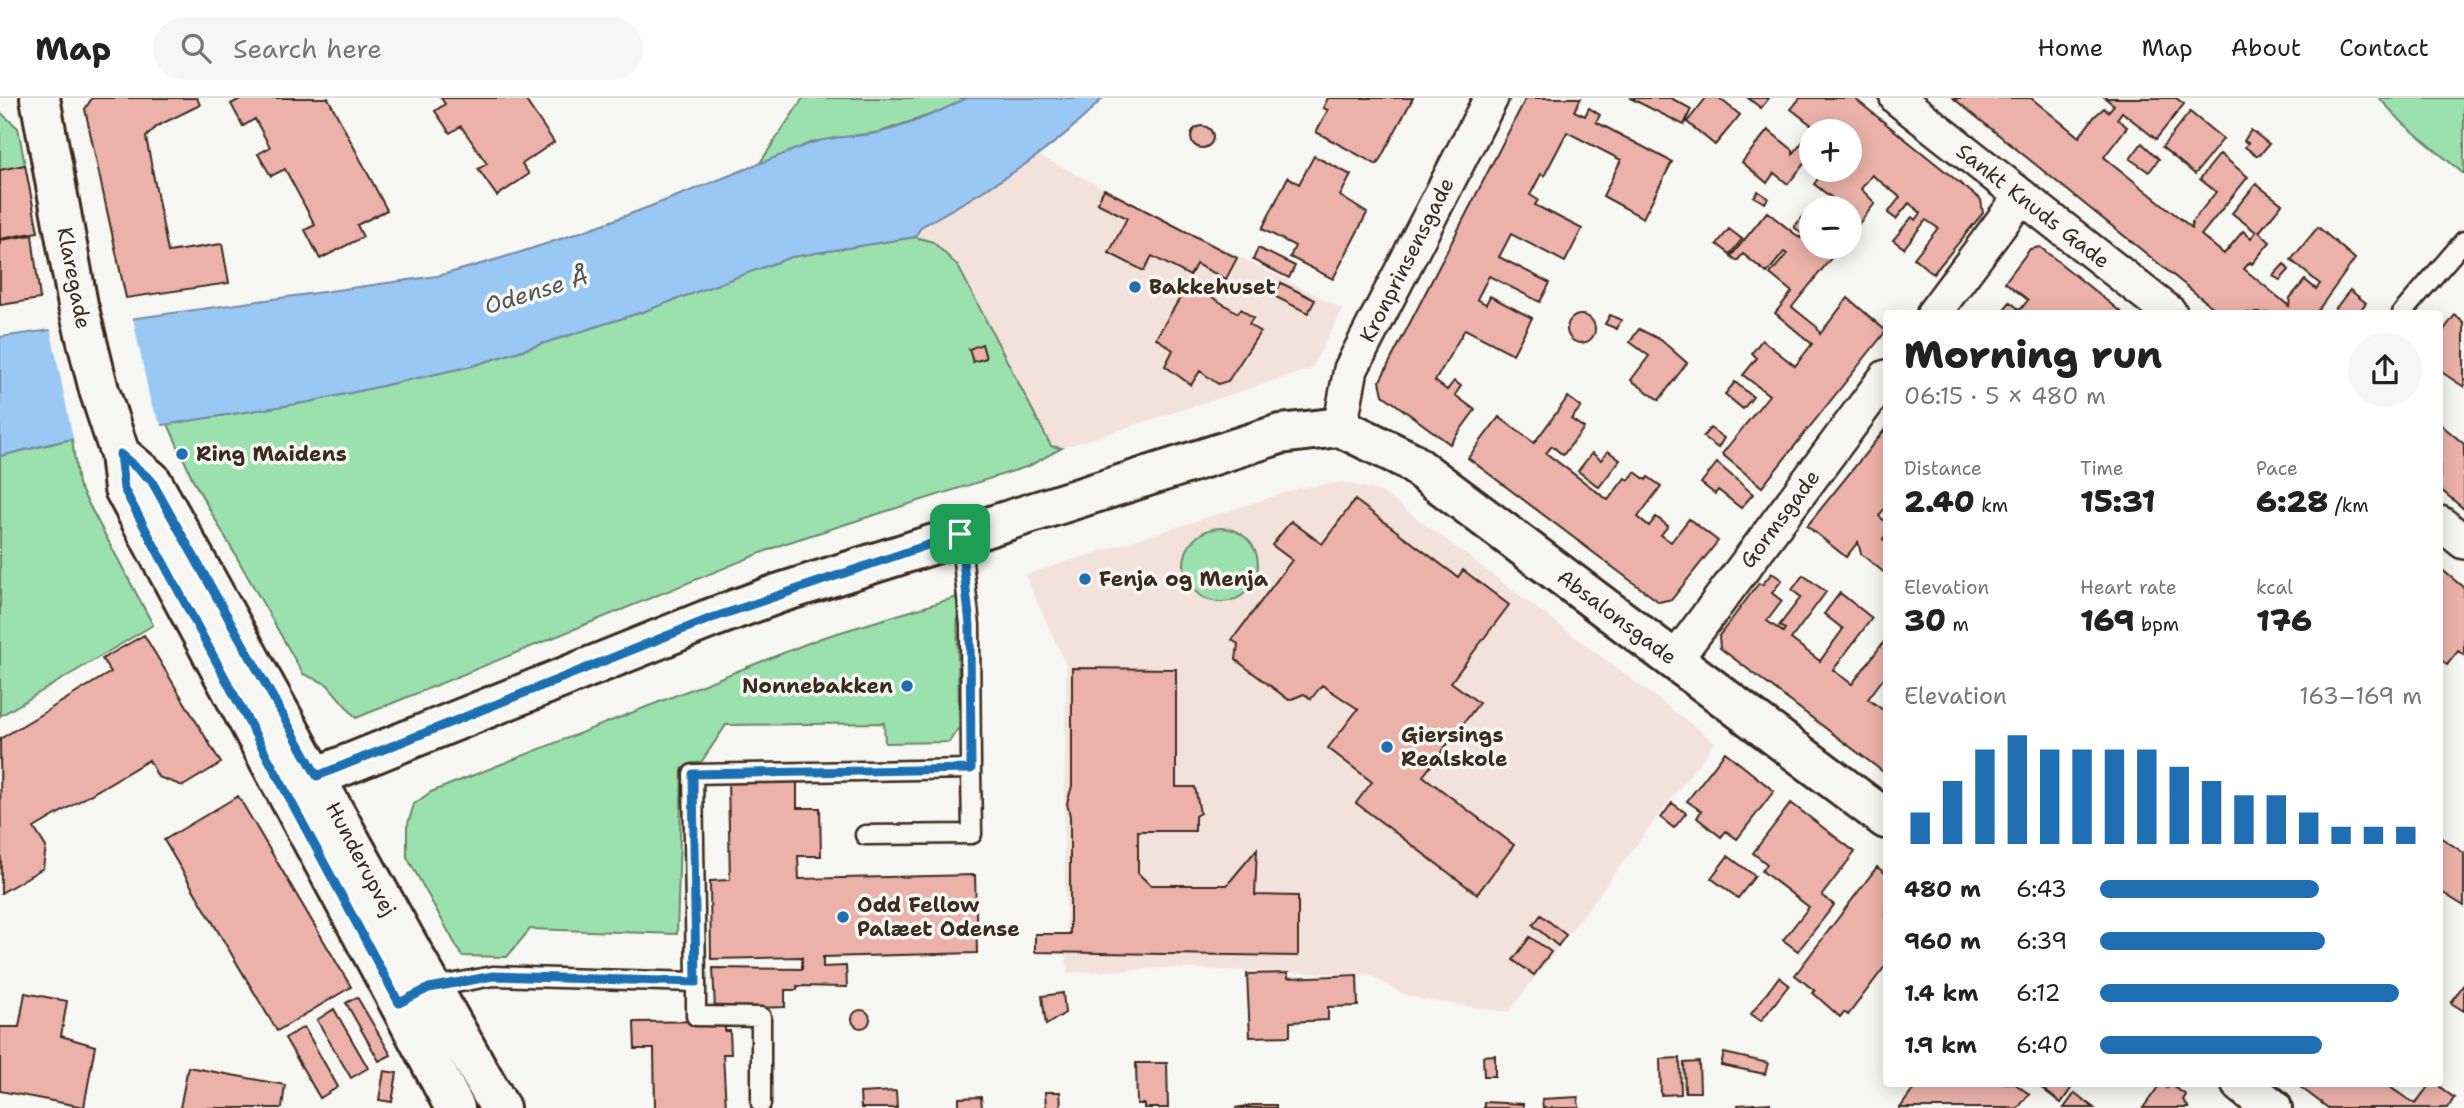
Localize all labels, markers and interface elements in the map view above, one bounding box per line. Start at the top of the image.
search box [153,17,643,80]
text: Map [35,26,111,71]
icon: search [177,29,215,67]
text: Search here [233,31,382,66]
text: Home [2037,32,2103,64]
text: Map [2141,32,2193,64]
text: About [2231,32,2301,64]
text: Contact [2339,32,2429,64]
map controls [1799,119,1862,259]
button: + [1799,119,1862,182]
street label: Sankt Knuds Gade [1951,137,2115,275]
street label: Kronprinsensgade [1353,173,1461,347]
button: − [1799,196,1862,259]
street label: Klaregade [50,225,98,331]
water label: Odense Å [480,260,592,321]
place label: Bakkehuset [1149,273,1276,301]
marker: Bakkehuset [1127,279,1143,295]
text: Morning run [1904,329,2162,380]
button: share [2348,333,2422,407]
text: 06:15 · 5 × 480 m [1904,381,2106,411]
place label: Ring Maidens [196,440,347,468]
marker: Ring Maidens [174,446,190,462]
text: Distance [1904,456,1982,481]
text: Time [2080,456,2124,481]
text: Pace [2256,456,2298,481]
street label: Gormsgade [1734,464,1826,574]
text: 2.40 [1904,481,1975,522]
text: 15:31 [2080,481,2155,522]
text: 6:28 [2256,481,2328,522]
text: km [1975,493,2008,518]
text: /km [2328,493,2369,518]
pin [930,504,990,564]
icon: arrive [941,515,979,553]
street label: Absalonsgade [1552,563,1682,671]
place label: Fenja og Menja [1099,565,1269,593]
marker: Fenja og Menja [1077,571,1093,587]
text: Elevation [1904,575,1989,600]
text: Heart rate [2080,575,2177,600]
text: kcal [2256,575,2293,600]
text: 30 [1904,600,1946,641]
text: 169 [2080,600,2135,641]
text: 176 [2256,600,2312,641]
text: m [1946,612,1969,637]
text: bpm [2135,612,2179,637]
place label: Nonnebakken [742,672,893,700]
marker: Nonnebakken [899,678,915,694]
text: Elevation [1904,681,2007,711]
text: 163–169 m [2299,681,2422,711]
place label: Giersings Realskole [1401,721,1508,773]
marker: Giersings Realskole [1379,739,1395,755]
street label: Hunderupvej [319,797,403,921]
text: 480 m [1904,874,1981,904]
text: 6:43 [2016,874,2067,904]
place label: Odd Fellow Palæet Odense [857,891,1020,943]
marker: Odd Fellow Palæet Odense [835,909,851,925]
text: 960 m [1904,926,1981,956]
text: 6:39 [2016,926,2067,956]
text: 1.4 km [1904,978,1978,1008]
text: 6:12 [2016,978,2061,1008]
text: 1.9 km [1904,1030,1977,1060]
text: 6:40 [2016,1030,2068,1060]

